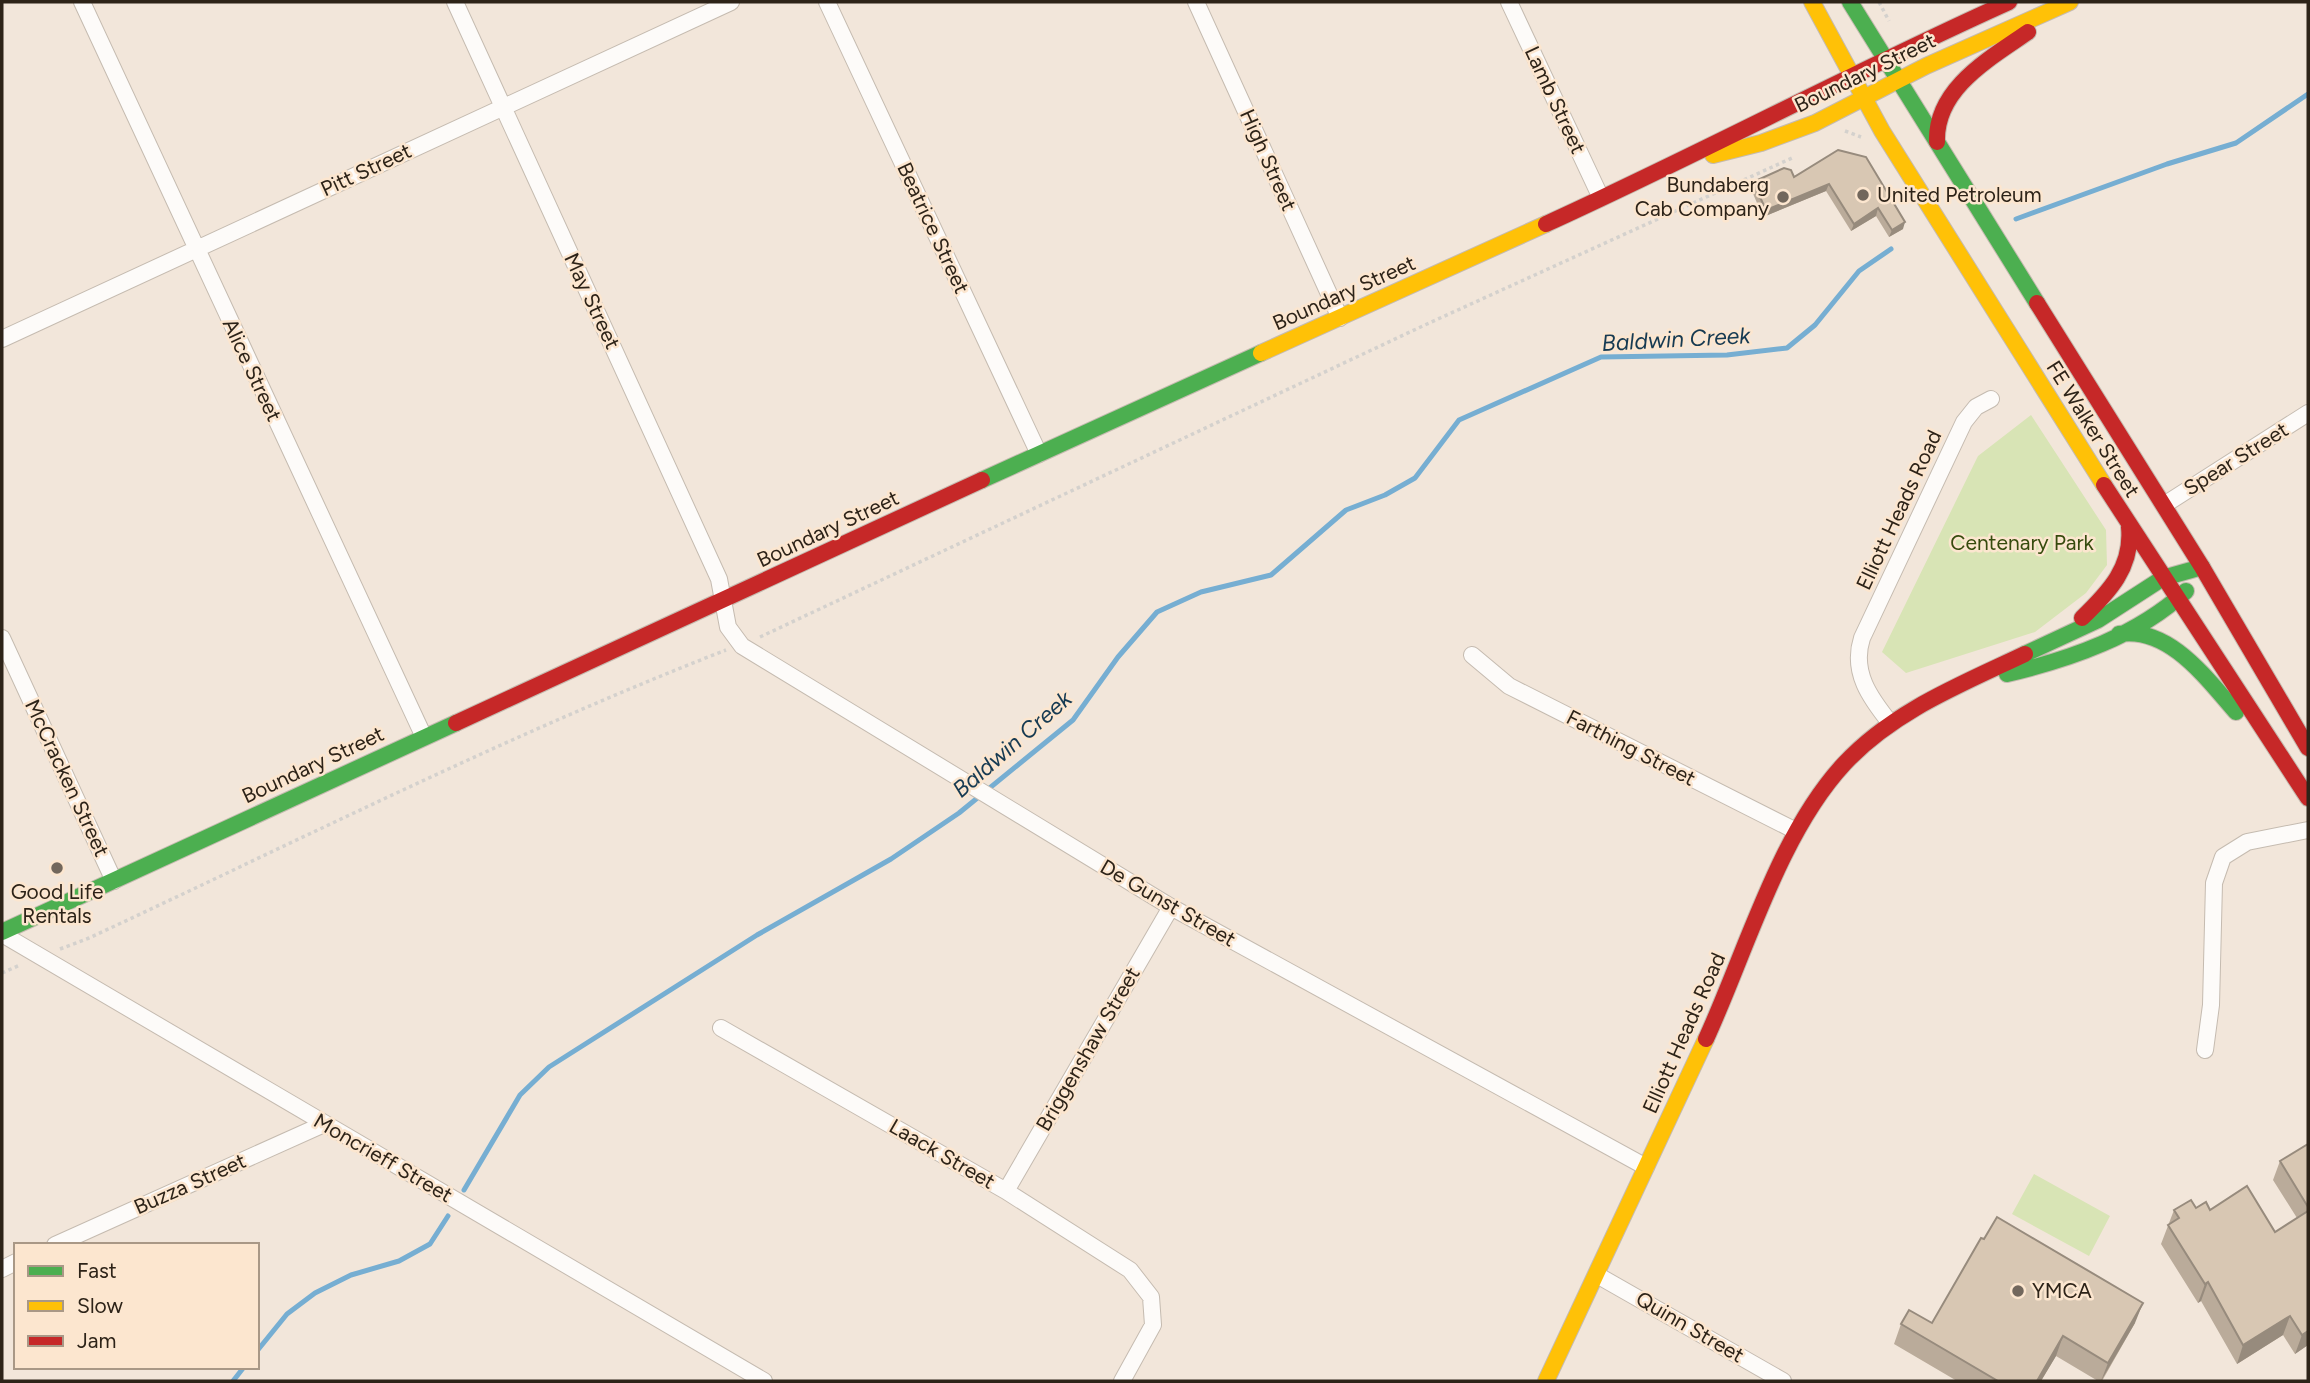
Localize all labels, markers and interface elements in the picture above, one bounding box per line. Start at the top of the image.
street label: Boundary Street [1790,28,1939,117]
street label: Lamb Street [1520,42,1591,158]
street label: High Street [1235,105,1302,215]
street label: Pitt Street [317,138,415,201]
street label: Beatrice Street [892,158,975,297]
place label: Bundaberg Cab Company [1635,172,1769,221]
place label: United Petroleum [1877,182,2042,207]
marker: United Petroleum [1855,187,1871,203]
marker: Bundaberg Cab Company [1775,189,1791,205]
street label: May Street [559,249,626,353]
street label: Boundary Street [1269,250,1419,335]
street label: Alice Street [218,314,287,425]
water label: Baldwin Creek [1601,321,1752,357]
street label: FE Walker Street [2041,356,2145,502]
street label: Spear Street [2179,417,2293,501]
street label: Elliott Heads Road [1851,426,1947,594]
street label: Boundary Street [753,485,903,572]
park label: Centenary Park [1950,530,2094,555]
water label: Baldwin Creek [947,684,1078,803]
street label: McCracken Street [20,695,115,860]
street label: Farthing Street [1562,704,1700,791]
street label: Boundary Street [238,721,388,808]
street label: De Gunst Street [1096,854,1240,951]
marker: Good Life Rentals [49,860,65,876]
place label: Good Life Rentals [11,879,103,928]
street label: Elliott Heads Road [1637,949,1730,1117]
street label: Briggenshaw Street [1030,962,1145,1135]
street label: Moncrieff Street [309,1108,457,1207]
street label: Laack Street [885,1113,1000,1194]
street label: Buzza Street [130,1148,250,1219]
legend [14,1243,259,1369]
text: Fast [77,1258,117,1283]
place label: YMCA [2032,1278,2092,1303]
marker: YMCA [2010,1283,2026,1299]
street label: Quinn Street [1632,1286,1749,1368]
text: Slow [77,1293,123,1318]
text: Jam [77,1328,116,1353]

